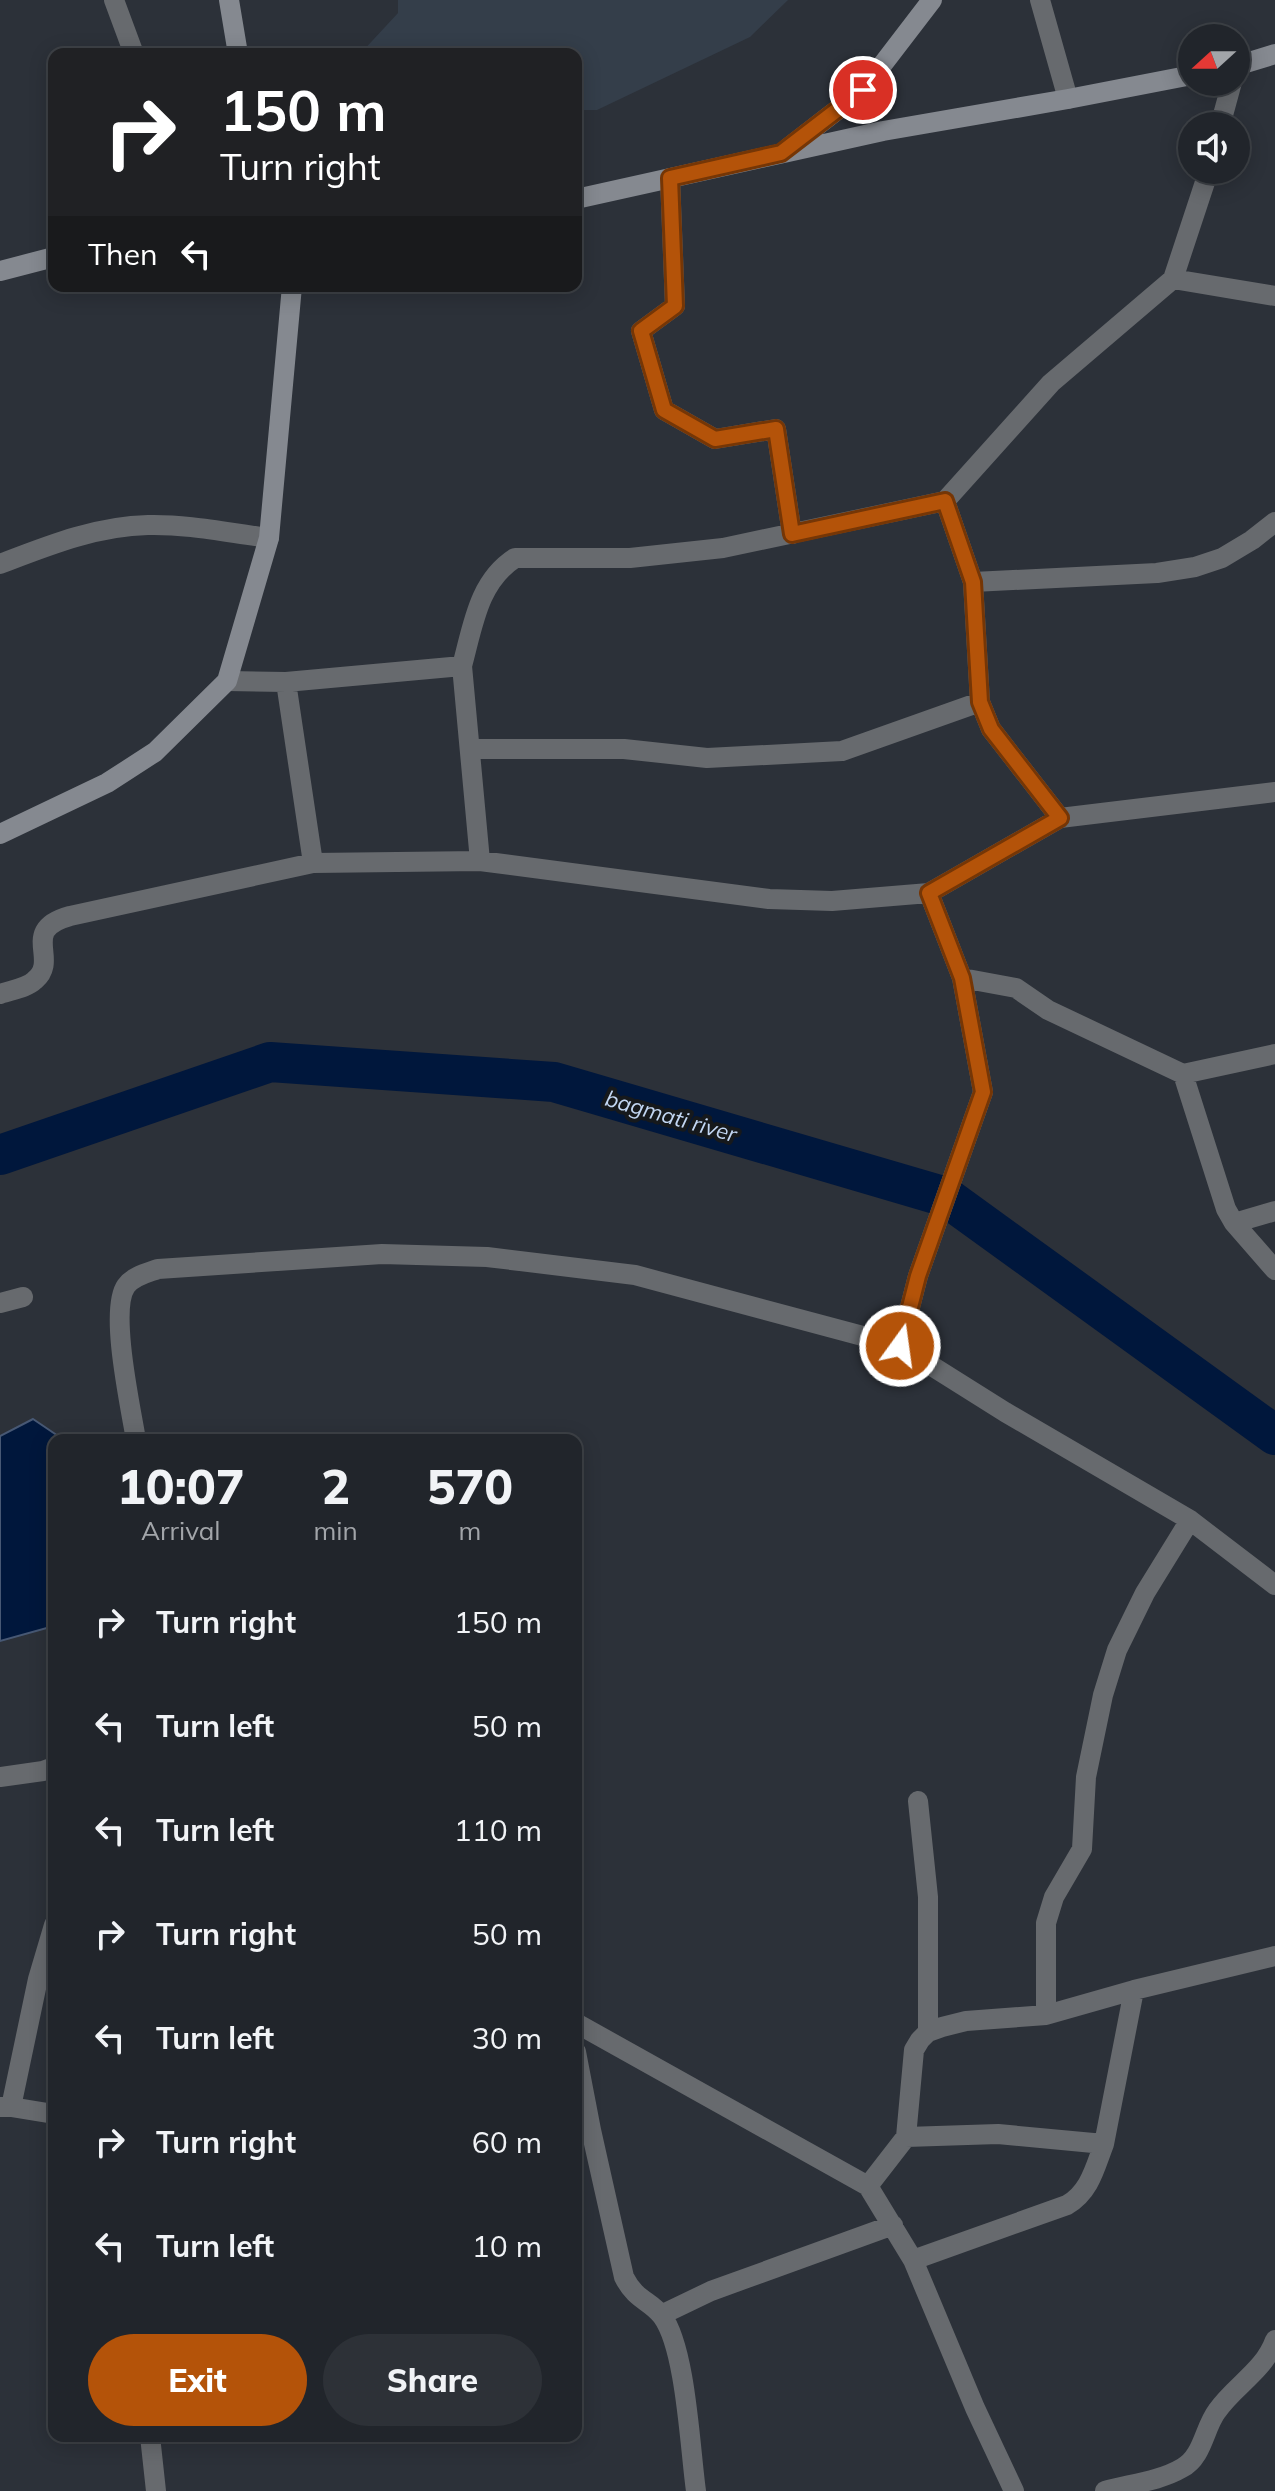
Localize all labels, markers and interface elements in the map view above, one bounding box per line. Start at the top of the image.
north arrow [1178,24,1250,96]
map controls [1178,24,1250,184]
pin [829,56,897,124]
icon: arrive [841,68,885,112]
text: 150 m [220,75,387,145]
icon: right [88,80,192,184]
button: sound [1178,112,1250,184]
text: Turn right [220,144,381,189]
icon: left [174,232,218,276]
text: Then [88,235,158,273]
water label: bagmati river [602,1084,741,1148]
position arrow [858,1304,942,1388]
text: 10:07 [117,1456,245,1516]
text: 2 [321,1456,350,1516]
text: 570 [427,1456,513,1516]
text: Arrival [141,1514,221,1547]
text: min [314,1514,358,1547]
text: m [458,1514,481,1547]
icon: right [88,1600,132,1644]
text: Turn right [156,1603,296,1641]
text: 150 m [454,1603,542,1641]
icon: left [88,1704,132,1748]
text: Turn left [156,1707,274,1745]
text: 50 m [472,1707,542,1745]
icon: left [88,1808,132,1852]
text: Turn left [156,1811,274,1849]
text: 110 m [454,1811,542,1849]
icon: right [88,1912,132,1956]
text: Turn right [156,1915,296,1953]
text: 50 m [472,1915,542,1953]
icon: left [88,2016,132,2060]
text: Turn left [156,2019,274,2057]
text: 30 m [472,2019,542,2057]
icon: right [88,2120,132,2164]
text: Turn right [156,2123,296,2161]
text: 60 m [472,2123,542,2161]
icon: left [88,2224,132,2268]
text: Turn left [156,2227,274,2265]
text: 10 m [472,2227,542,2265]
button: Exit [88,2334,307,2426]
button: Share [323,2334,542,2426]

